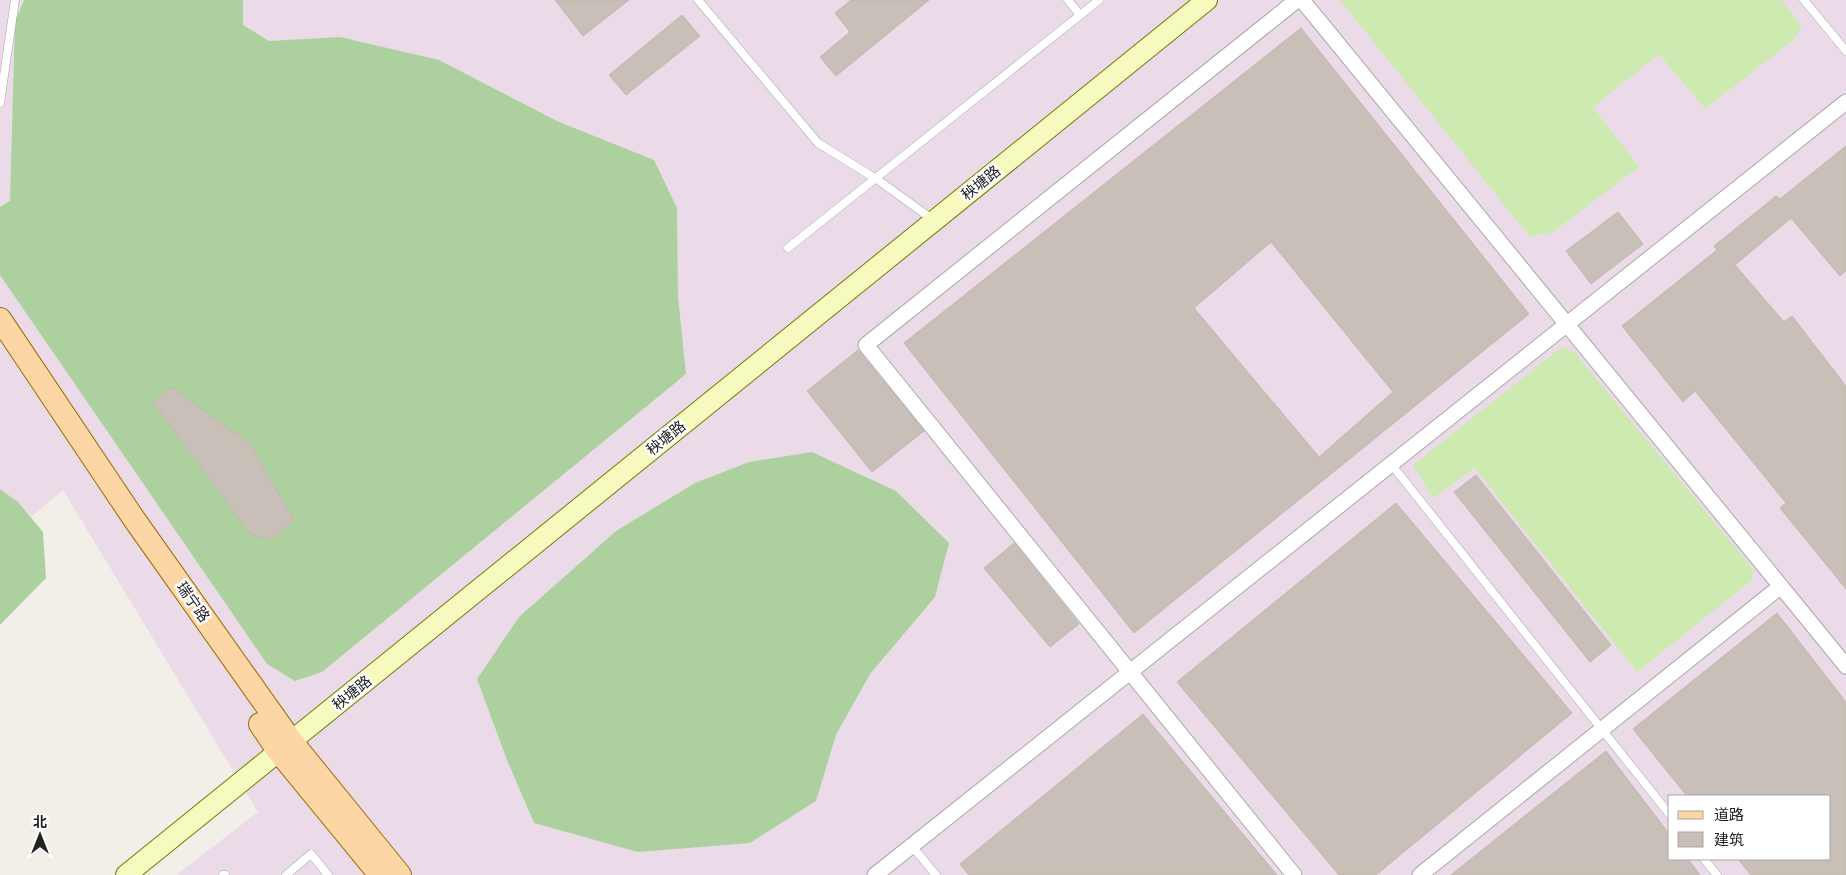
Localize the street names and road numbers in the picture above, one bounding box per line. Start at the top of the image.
street label: 秧塘路 [957,161,1004,204]
street label: 秧塘路 [642,416,689,459]
street label: 瑞宁路 [173,578,214,626]
street label: 秧塘路 [328,671,375,714]

